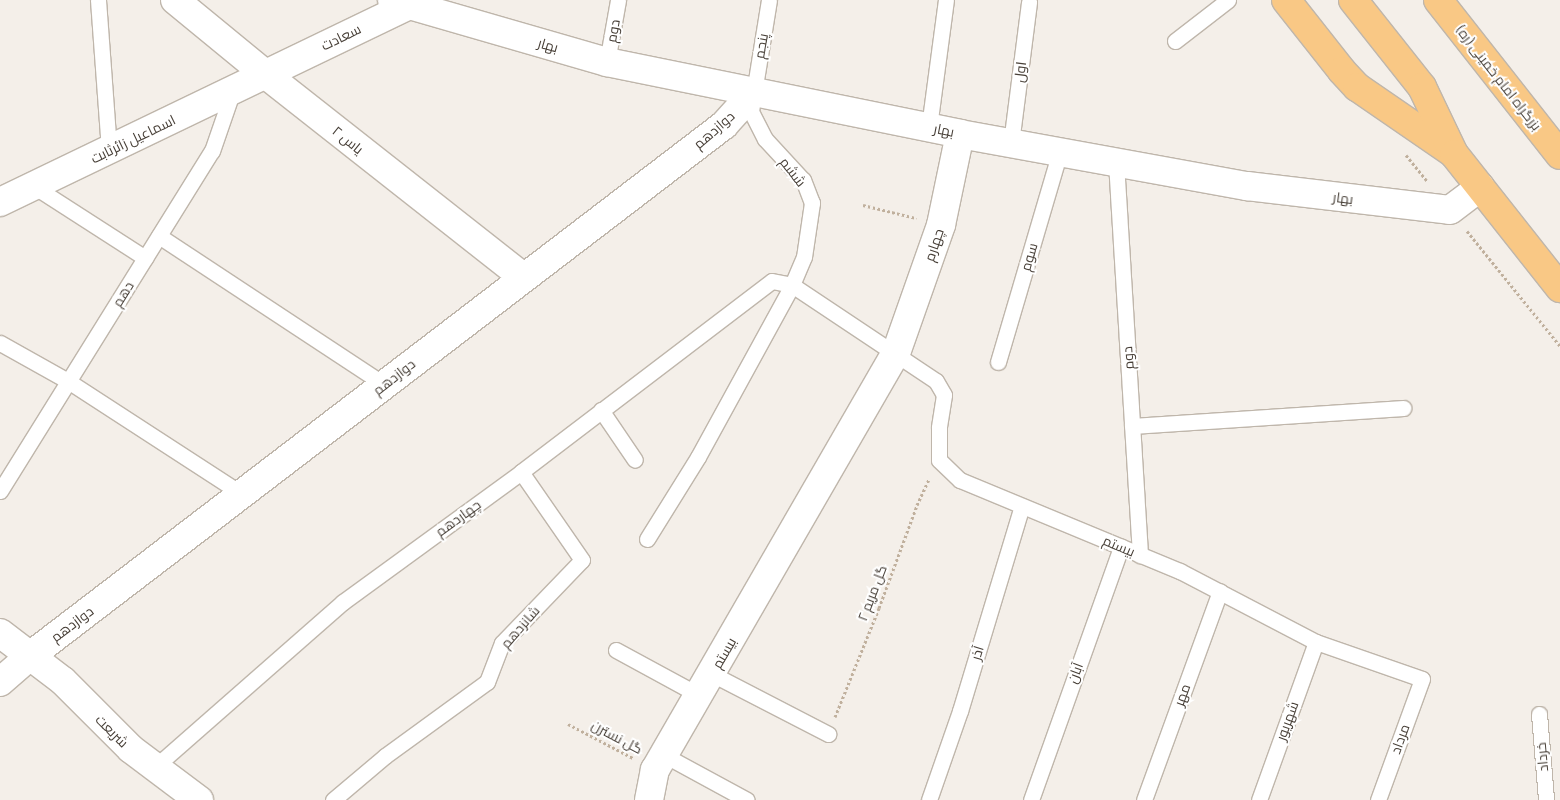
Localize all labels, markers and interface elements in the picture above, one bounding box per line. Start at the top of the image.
street label: دوم [603,18,623,44]
street label: سعادت [318,20,364,54]
street label: بزرگراه امام خمینی (ره) [1453,22,1545,134]
street label: پنجم [751,32,771,60]
street label: بهار [536,34,560,56]
street label: اول [1010,61,1030,83]
street label: دوازدهم [690,108,738,152]
street label: اسماعیل زائرثابت [88,111,178,167]
street label: بهار [932,120,956,140]
street label: یاس ۲ [329,122,367,158]
street label: ششم [776,154,810,190]
street label: بهار [1332,188,1354,208]
street label: چهارم [921,226,947,264]
street label: سوم [1017,241,1041,273]
street label: دهم [109,278,137,310]
street label: دوم [1119,346,1137,370]
street label: دوازدهم [370,355,418,399]
street label: چهاردهم [432,496,484,540]
street label: بیستم [1100,532,1138,560]
street label: گل مریم ۲ [854,563,890,623]
street label: شانزدهم [497,602,543,652]
street label: دوازدهم [47,603,97,645]
street label: بیستم [708,634,740,672]
street label: آذر [967,644,987,662]
street label: آبان [1064,660,1086,686]
street label: مهر [1170,682,1194,708]
street label: شهریور [1272,699,1302,743]
street label: شریعت [92,711,132,751]
street label: گل نسترن [589,717,645,757]
street label: مرداد [1387,722,1413,756]
street label: خرداد [1532,742,1552,772]

